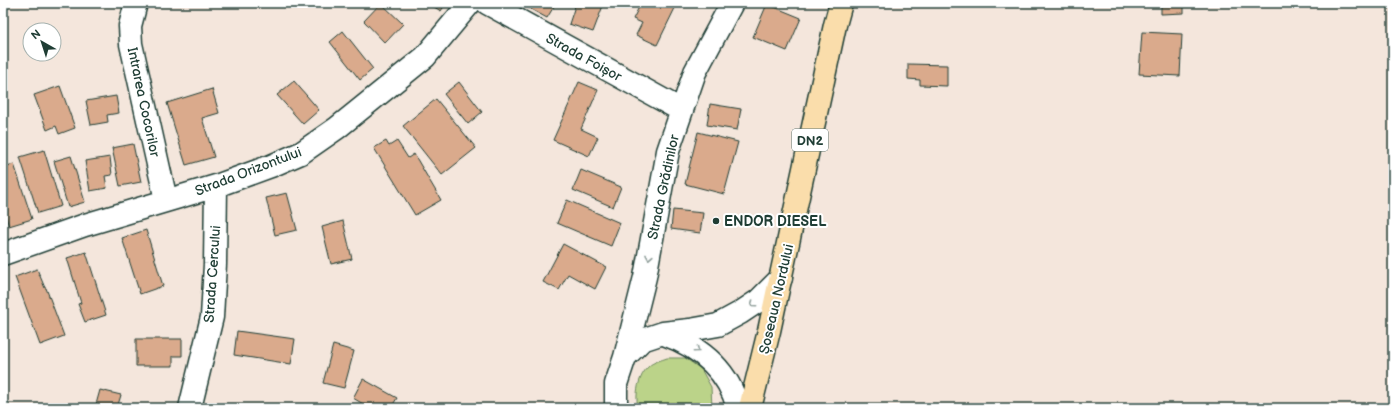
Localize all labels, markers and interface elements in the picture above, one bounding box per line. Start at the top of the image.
north arrow [22,22,62,62]
text: N [29,27,43,42]
street label: Strada Foișor [543,30,626,86]
street label: Intrarea Cocorilor [124,46,164,159]
road number: DN2 [792,129,828,151]
street label: Strada Grădinilor [644,132,683,241]
street label: Strada Orizontului [192,143,304,200]
place label: ENDOR DIESEL [724,213,826,230]
marker: ENDOR DIESEL [711,216,721,226]
street label: Strada Cercului [201,225,224,323]
street label: Șoseaua Nordului [756,242,797,356]
one-way arrow [645,254,654,260]
one-way arrow [750,299,757,306]
one-way arrow [693,345,700,352]

